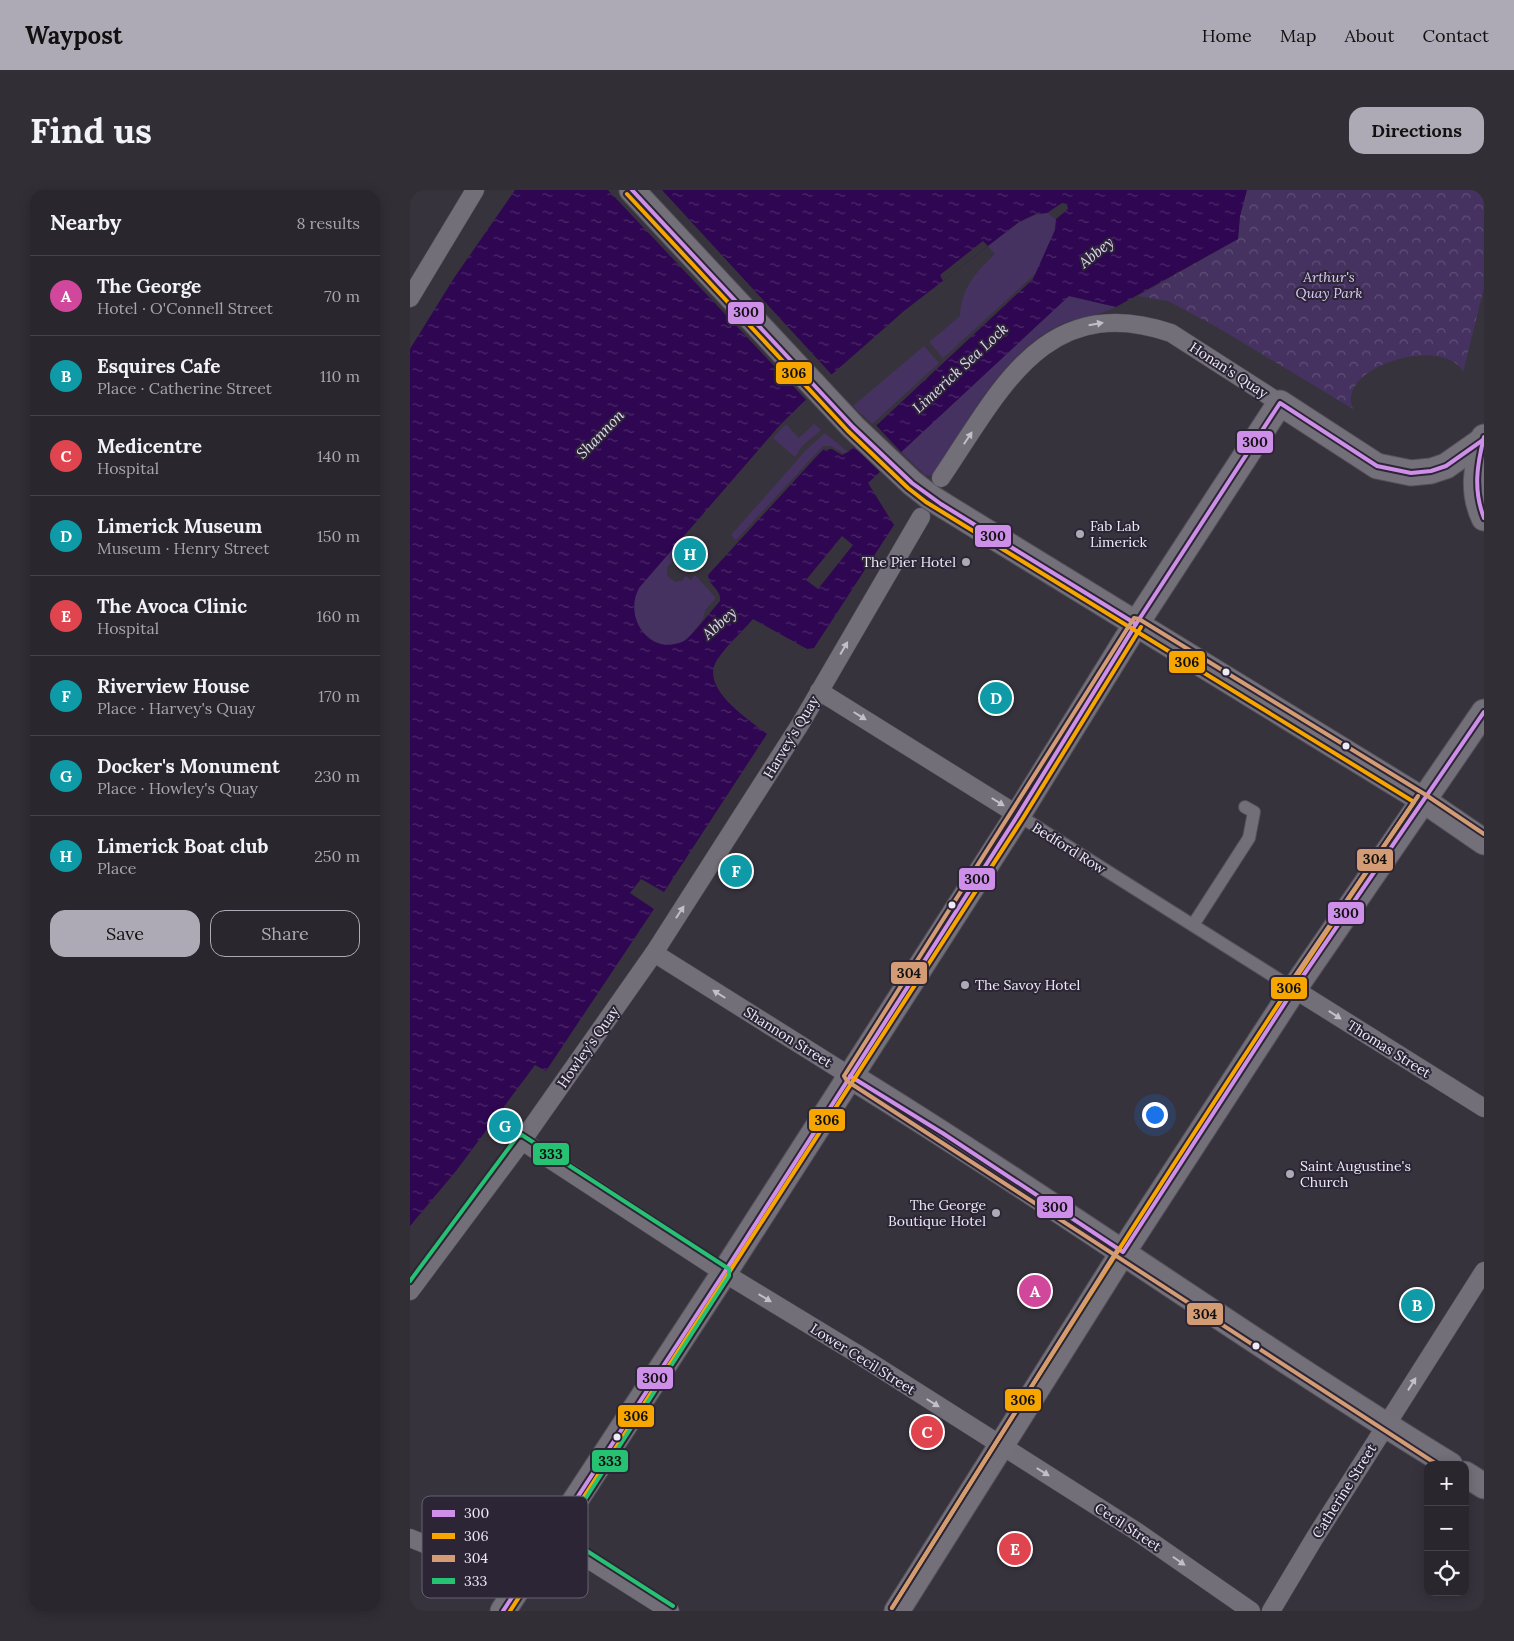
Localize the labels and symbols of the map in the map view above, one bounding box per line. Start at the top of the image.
water label: Abbey [1074,232,1117,272]
park label: Arthur's Quay Park [1295,268,1363,302]
line badge: 300 [727,301,765,325]
text: 300 [733,303,759,321]
water label: Limerick Sea Lock [908,319,1012,417]
one-way arrow [1088,320,1104,328]
street label: Honan's Quay [1186,338,1272,402]
line badge: 306 [775,361,813,385]
text: 306 [782,364,806,382]
water label: Shannon [572,405,628,462]
line badge: 300 [1236,430,1274,454]
one-way arrow [963,431,973,444]
text: 300 [1242,433,1268,451]
place label: Fab Lab Limerick [1090,517,1148,551]
line badge: 300 [974,524,1012,548]
text: 300 [980,527,1006,545]
marker: Fab Lab Limerick [1074,528,1086,540]
pin: H [674,535,706,573]
place label: The Pier Hotel [862,553,956,571]
marker: The Pier Hotel [960,556,972,568]
water label: Abbey [697,603,740,644]
one-way arrow [839,642,848,655]
line badge: 306 [1168,650,1206,674]
text: 306 [1175,653,1199,671]
unlabelled marker [1221,667,1231,677]
pin: D [980,679,1012,717]
street label: Harvey's Quay [759,692,823,782]
one-way arrow [854,712,867,721]
unlabelled marker [1341,741,1351,751]
one-way arrow [992,798,1005,807]
street label: Bedford Row [1029,818,1110,878]
line badge: 304 [1356,848,1394,872]
text: 304 [1363,850,1388,868]
pin: F [720,852,752,890]
line badge: 300 [958,867,996,891]
text: 300 [964,870,990,888]
unlabelled marker [947,900,957,910]
line badge: 300 [1327,901,1365,925]
text: 300 [1333,904,1359,922]
one-way arrow [676,905,685,919]
line badge: 304 [890,961,928,985]
text: 304 [897,964,922,982]
place label: The Savoy Hotel [975,976,1081,994]
line badge: 306 [1270,976,1308,1000]
marker: The Savoy Hotel [959,979,971,991]
text: 306 [1277,979,1301,997]
one-way arrow [713,989,726,999]
street label: Howley's Quay [553,1002,623,1091]
street label: Shannon Street [741,1003,836,1072]
one-way arrow [1329,1010,1342,1020]
street label: Thomas Street [1344,1016,1435,1082]
your location [1142,1102,1168,1128]
pin: G [489,1107,521,1145]
line badge: 306 [808,1108,846,1132]
text: 306 [815,1111,839,1129]
line badge: 333 [532,1142,570,1166]
text: 333 [539,1145,563,1163]
place label: Saint Augustine's Church [1300,1157,1411,1191]
marker: Saint Augustine's Church [1284,1168,1296,1180]
line badge: 300 [1036,1195,1074,1219]
place label: The George Boutique Hotel [888,1196,986,1230]
text: 300 [1042,1198,1068,1216]
marker: The George Boutique Hotel [990,1207,1002,1219]
pin: A [1019,1272,1051,1310]
pin: B [1401,1286,1433,1324]
one-way arrow [759,1294,772,1303]
line badge: 304 [1186,1302,1224,1326]
text: 304 [1193,1305,1218,1323]
street label: Lower Cecil Street [807,1319,919,1399]
unlabelled marker [1251,1341,1261,1351]
line badge: 300 [636,1366,674,1390]
text: 300 [642,1369,668,1387]
one-way arrow [1407,1378,1417,1391]
line badge: 306 [1004,1388,1042,1412]
text: 306 [1011,1391,1035,1409]
one-way arrow [926,1398,940,1407]
line badge: 306 [617,1404,655,1428]
text: 306 [624,1407,648,1425]
pin: C [911,1413,943,1451]
unlabelled marker [612,1432,622,1442]
street label: Catherine Street [1308,1440,1380,1541]
line badge: 333 [591,1449,629,1473]
text: 333 [598,1452,622,1470]
one-way arrow [1036,1468,1050,1477]
legend [422,1496,588,1598]
street label: Cecil Street [1091,1499,1165,1556]
text: 300 [464,1504,489,1522]
text: 306 [464,1527,489,1545]
pin: E [999,1530,1031,1568]
text: 304 [464,1549,488,1567]
one-way arrow [1172,1556,1186,1566]
text: 333 [464,1572,488,1590]

